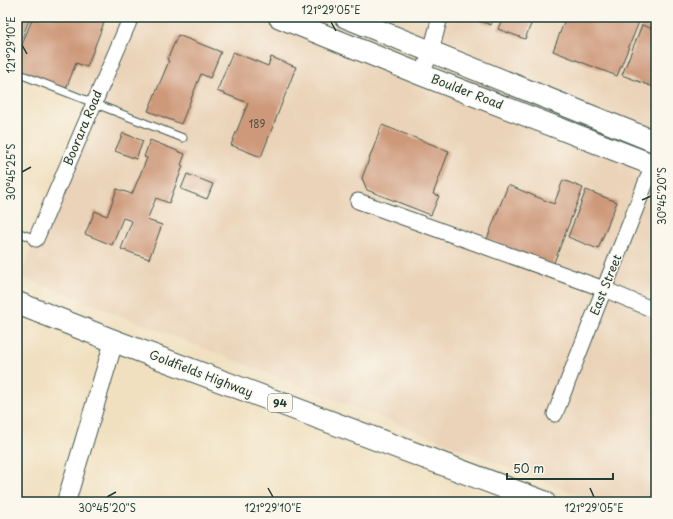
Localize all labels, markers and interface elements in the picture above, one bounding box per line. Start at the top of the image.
text: 121°29'05"E [302,2,360,17]
text: 121°29'10"E [3,16,18,74]
street label: Boulder Road [429,69,506,113]
street label: Boorara Road [58,87,106,168]
house number: 189 [249,116,265,131]
text: 30°45'25"S [3,144,18,200]
text: 30°45'20"S [654,167,669,225]
street label: East Street [585,251,626,318]
street label: Goldfields Highway [147,345,256,401]
road number: 94 [268,394,292,412]
scale bar [507,455,613,481]
text: 50 m [513,459,544,477]
text: 30°45'20"S [78,500,136,515]
text: 121°29'10"E [244,500,302,515]
text: 121°29'05"E [565,500,623,515]

